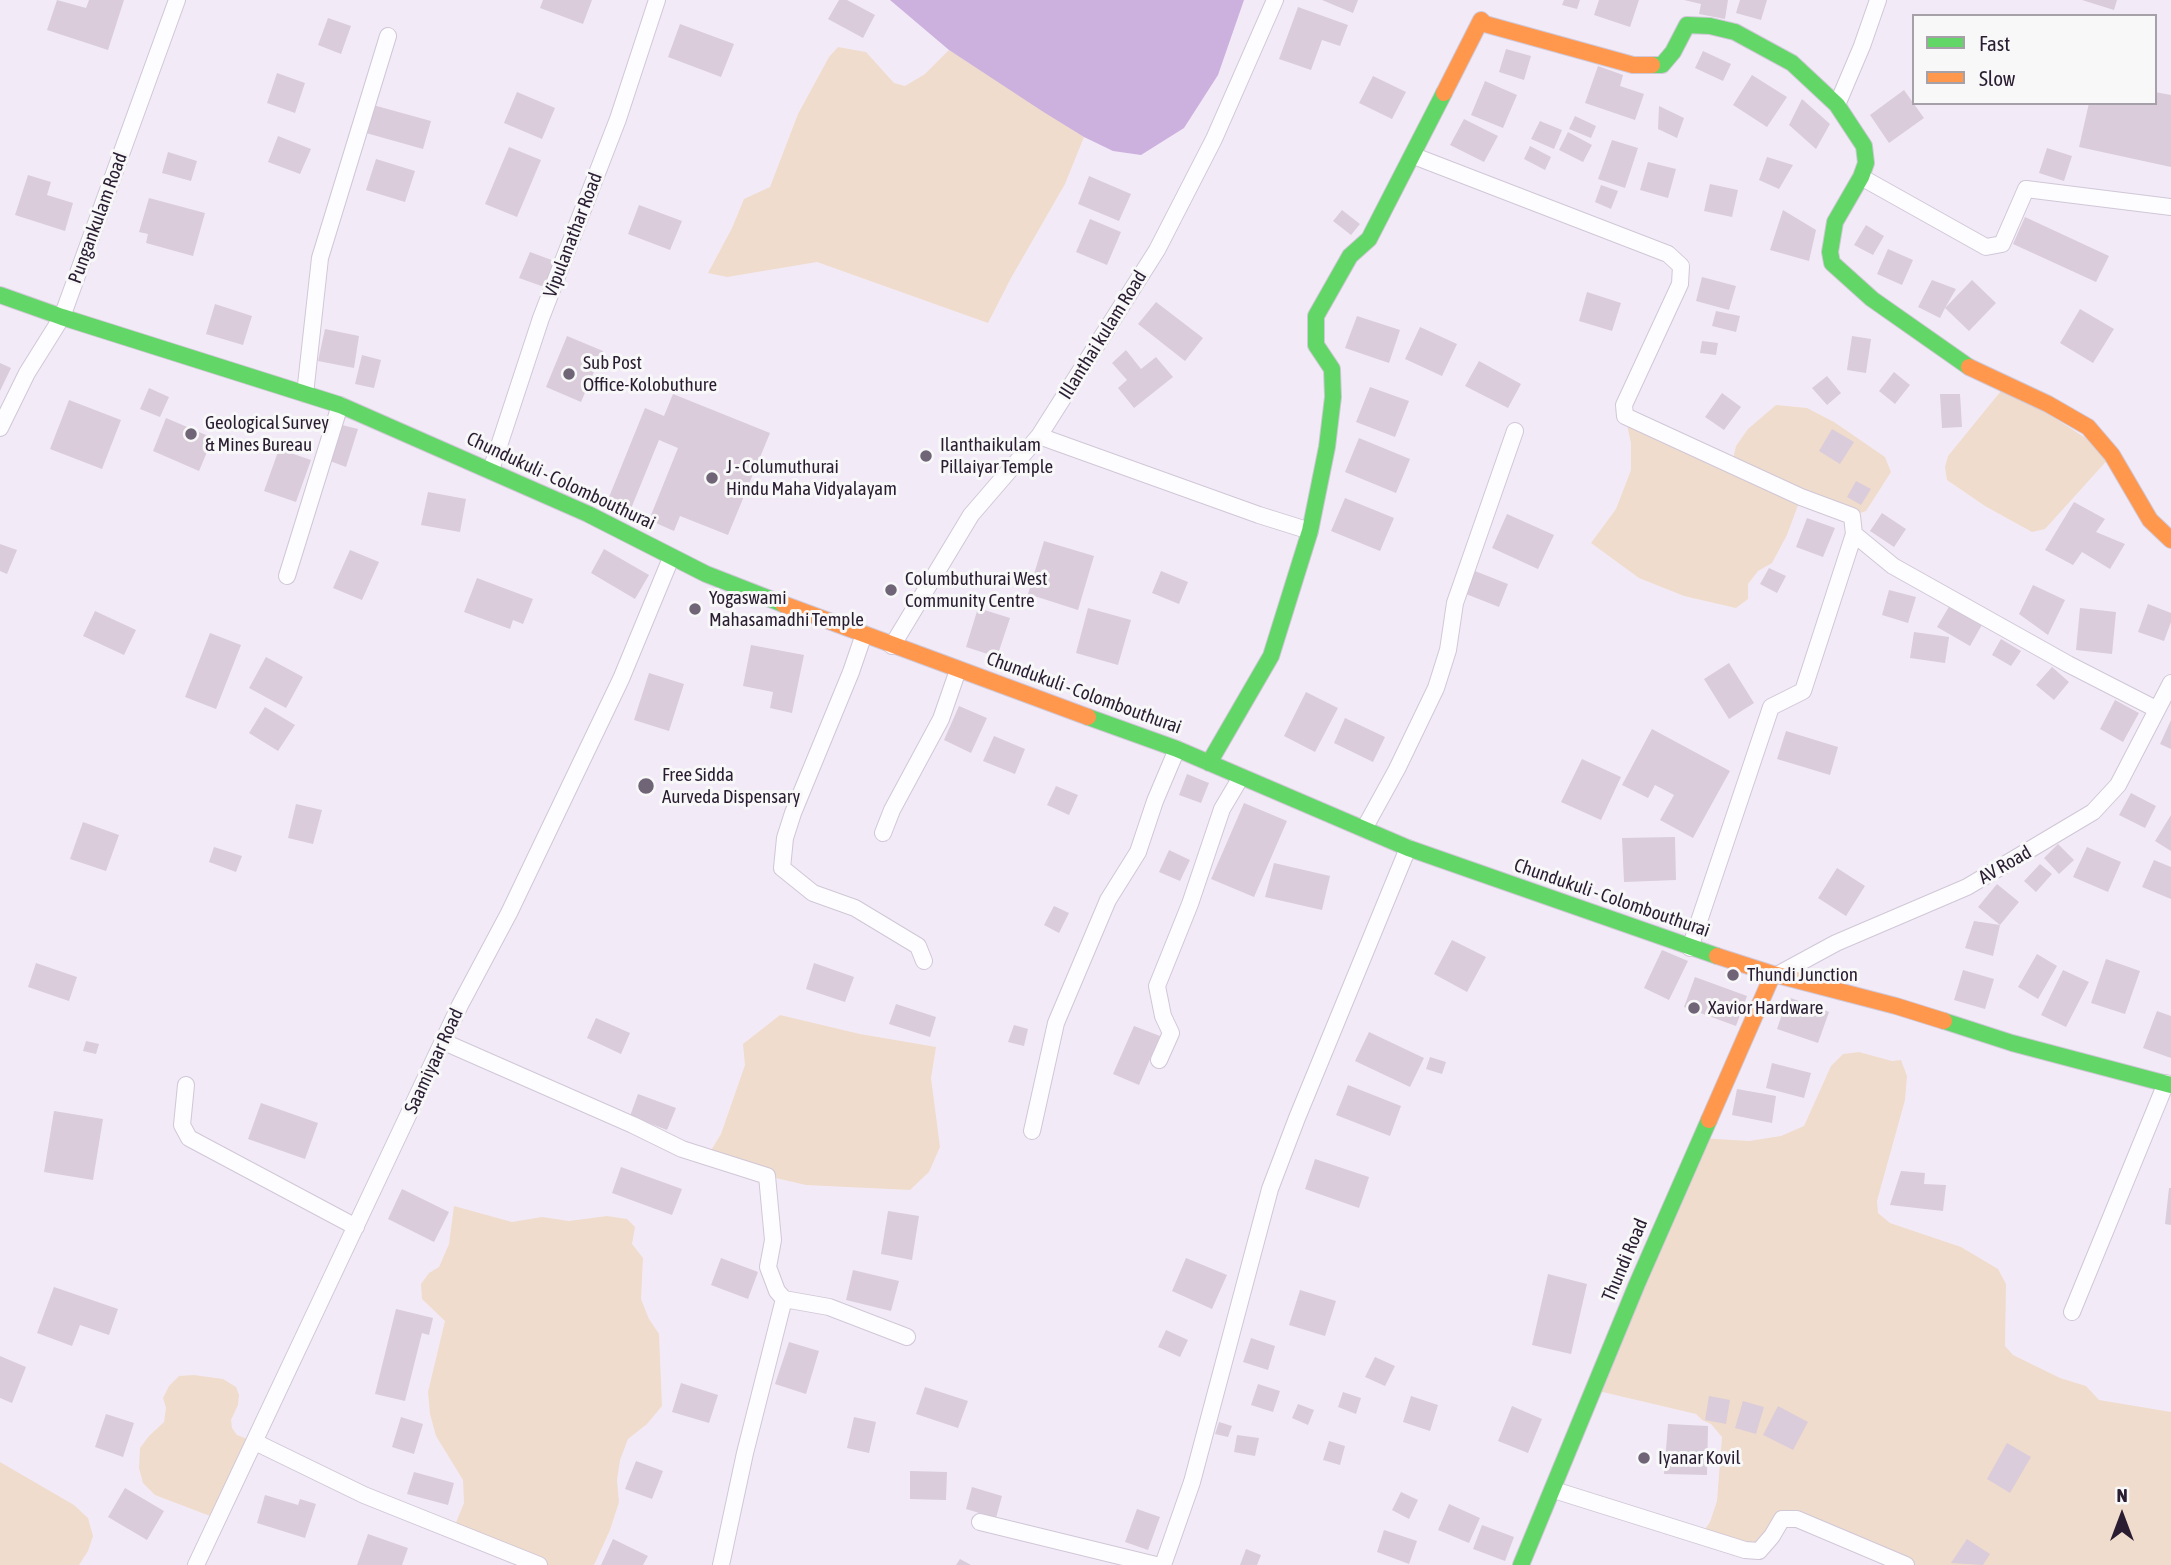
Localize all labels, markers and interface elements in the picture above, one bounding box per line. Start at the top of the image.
legend [1912,14,2157,105]
text: Fast [1979,31,2010,55]
text: Slow [1979,66,2015,90]
street label: Pungankulam Road [64,149,132,287]
street label: Vipulanathar Road [539,169,607,301]
street label: Illanthai kulam Road [1054,266,1152,404]
place label: Sub Post Office-Kolobuthure [583,352,717,396]
marker: Sub Post Office-Kolobuthure [561,366,577,382]
place label: Geological Survey & Mines Bureau [205,412,329,456]
marker: Geological Survey & Mines Bureau [183,426,199,442]
street label: Chundukuli - Colombouthurai [463,427,659,535]
place label: Ilanthaikulam Pillaiyar Temple [940,434,1053,478]
marker: Ilanthaikulam Pillaiyar Temple [918,448,934,464]
place label: J - Columuthurai Hindu Maha Vidyalayam [726,456,897,500]
marker: J - Columuthurai Hindu Maha Vidyalayam [704,470,720,486]
place label: Columbuthurai West Community Centre [905,568,1047,612]
marker: Columbuthurai West Community Centre [883,582,899,598]
place label: Yogaswami Mahasamadhi Temple [709,587,864,631]
marker: Yogaswami Mahasamadhi Temple [687,601,703,617]
street label: Chundukuli - Colombouthurai [984,647,1184,739]
place label: Free Sidda Aurveda Dispensary [662,764,800,808]
marker: Free Sidda Aurveda Dispensary [636,776,656,796]
street label: AV Road [1975,841,2035,889]
street label: Chundukuli - Colombouthurai [1511,854,1713,942]
place label: Thundi Junction [1747,964,1858,986]
marker: Thundi Junction [1725,967,1741,983]
place label: Xavior Hardware [1708,997,1823,1019]
marker: Xavior Hardware [1686,1000,1702,1016]
street label: Saamiyaar Road [400,1005,468,1117]
street label: Thundi Road [1597,1215,1653,1305]
place label: Iyanar Kovil [1658,1447,1740,1469]
marker: Iyanar Kovil [1636,1450,1652,1466]
north arrow [2087,1481,2157,1551]
text: N [2116,1484,2128,1506]

